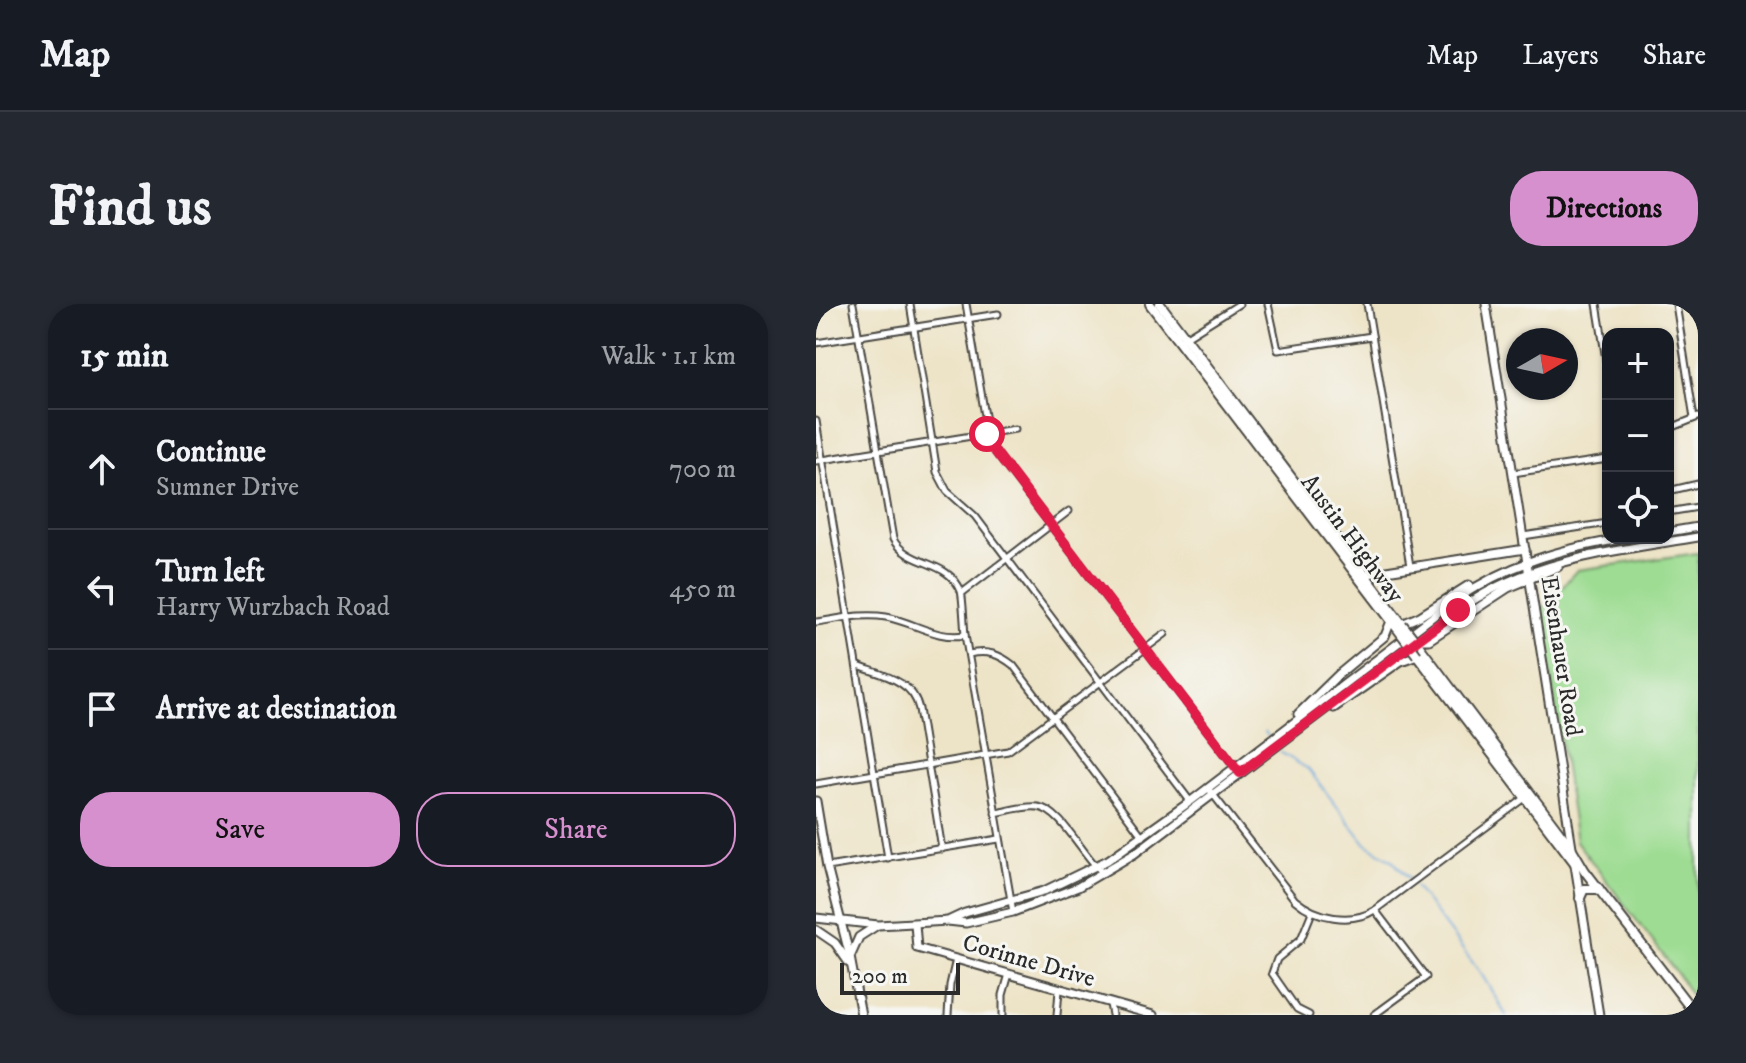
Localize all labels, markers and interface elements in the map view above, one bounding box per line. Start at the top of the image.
text: Map [40,31,110,79]
text: Map [1427,38,1478,73]
text: Layers [1522,38,1599,73]
text: Share [1643,38,1706,73]
button: Directions [1510,171,1698,246]
text: Find us [48,173,212,243]
north arrow [1506,328,1578,400]
map controls [1602,328,1674,544]
button: + [1602,328,1674,400]
text: 15 min [80,335,169,377]
text: Walk · 1.1 km [601,340,736,373]
button: − [1602,400,1674,472]
route start [969,416,1005,452]
text: Continue [156,434,266,471]
icon: ahead [80,447,124,491]
text: 700 m [669,453,736,486]
street label: Austin Highway [1294,468,1411,609]
text: Sumner Drive [156,471,299,504]
button: locate [1602,472,1674,544]
text: Turn left [156,554,265,591]
icon: left [80,567,124,611]
text: 450 m [669,573,736,606]
street label: Eisenhauer Road [1534,574,1588,738]
text: Harry Wurzbach Road [156,591,390,624]
route end [1440,592,1476,628]
icon: arrive [80,687,124,731]
text: Arrive at destination [156,691,397,728]
button: Save [80,792,400,867]
button: Share [416,792,736,867]
street label: Corinne Drive [959,928,1098,994]
scale bar [840,959,960,995]
text: 200 m [852,963,908,990]

